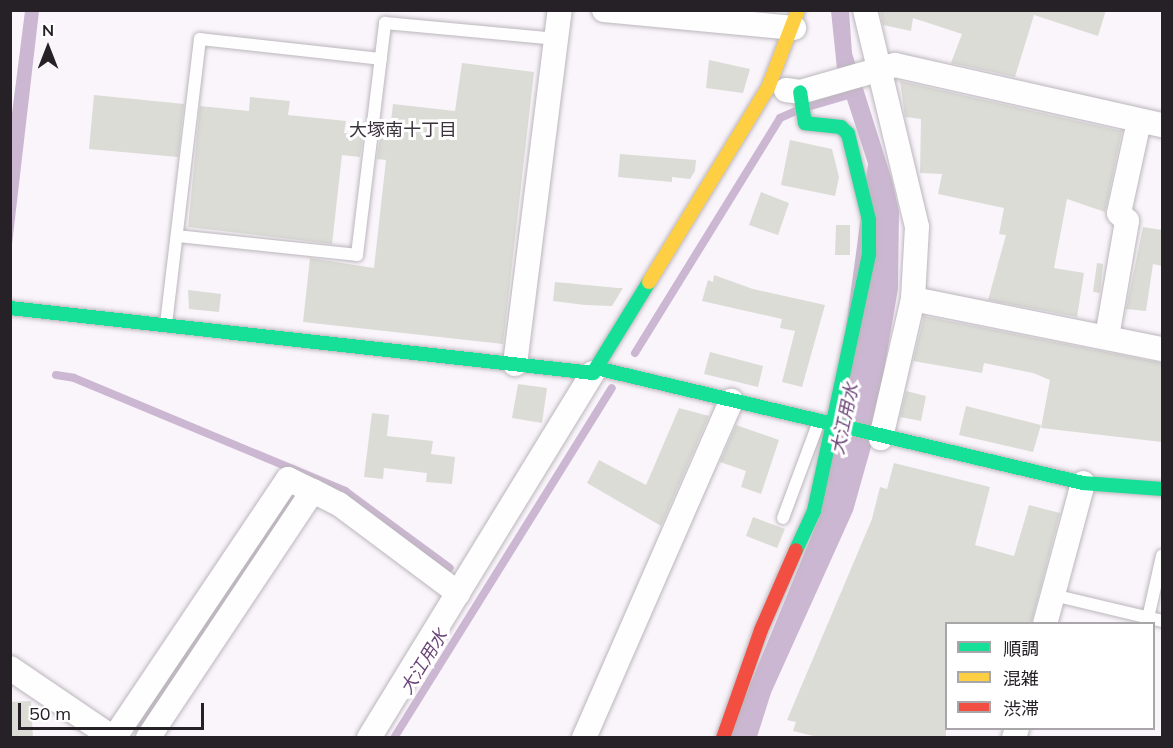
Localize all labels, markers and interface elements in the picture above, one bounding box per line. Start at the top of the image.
north arrow [18,18,78,78]
text: N [42,20,54,40]
district label: 大塚南十丁目 [349,119,457,141]
water label: 大江用水 [827,382,863,456]
legend [945,622,1155,730]
water label: 大江用水 [396,626,452,698]
text: 順調 [1003,637,1039,660]
text: 混雑 [1003,667,1039,690]
scale bar [21,691,207,729]
text: 渋滞 [1003,697,1039,720]
text: 50 m [29,702,71,725]

